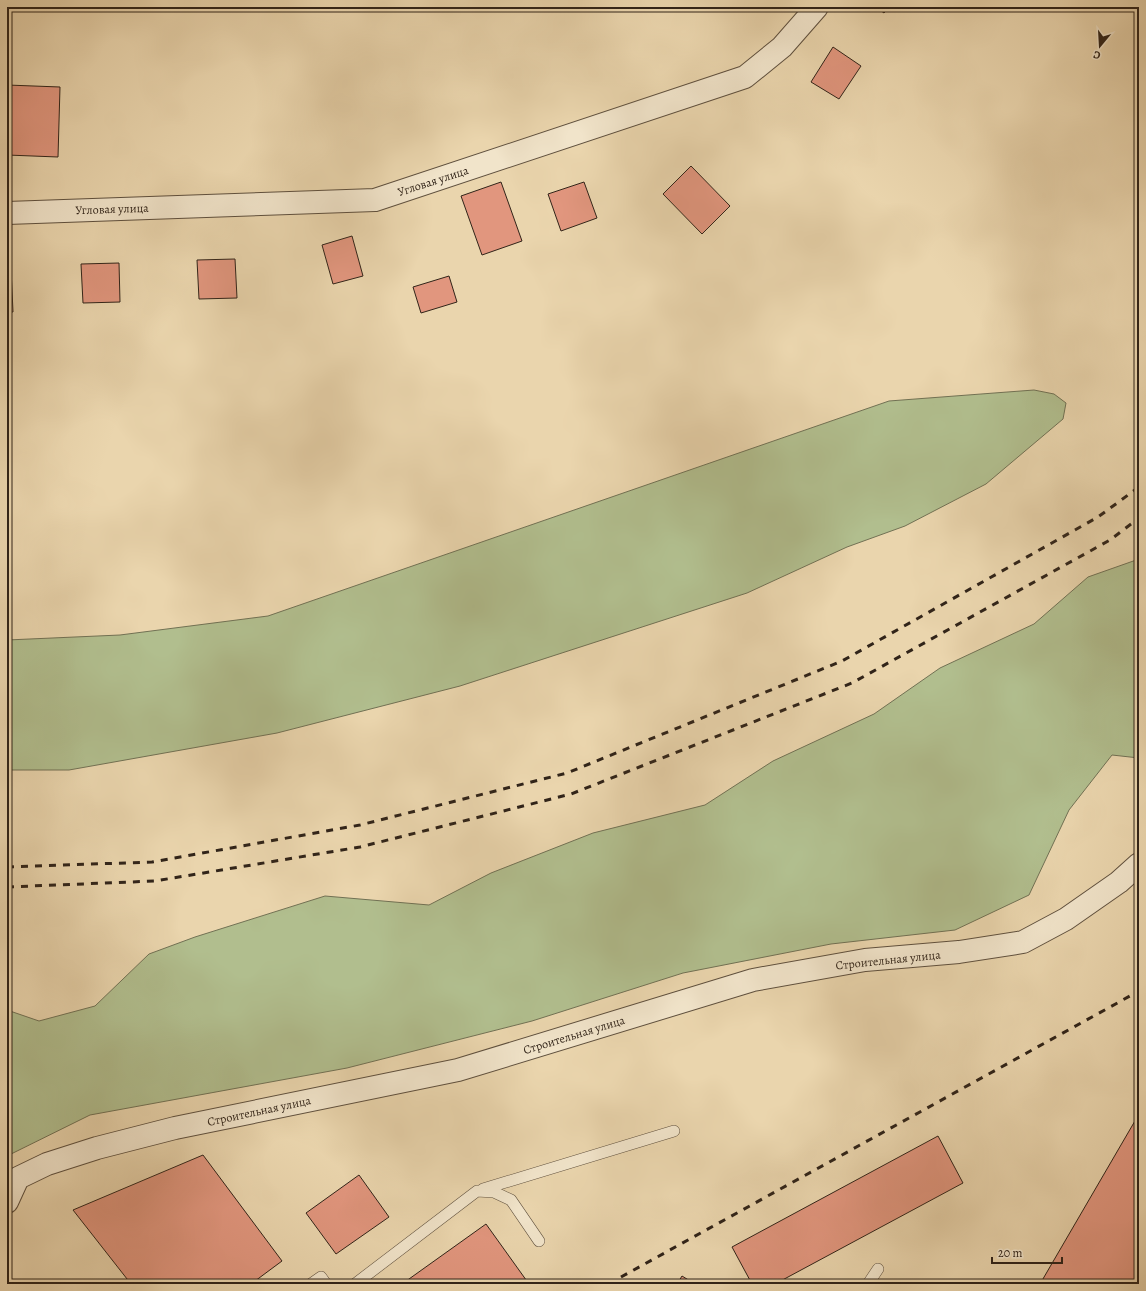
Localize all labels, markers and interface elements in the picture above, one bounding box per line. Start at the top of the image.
north arrow [1080,26,1120,66]
text: С [1091,47,1103,63]
street label: Угловая улица [396,162,471,200]
street label: Угловая улица [75,200,149,218]
street label: Строительная улица [835,946,942,973]
street label: Строительная улица [521,1012,627,1058]
street label: Строительная улица [206,1092,313,1130]
scale bar [992,1239,1062,1265]
text: 20 m [998,1245,1022,1261]

